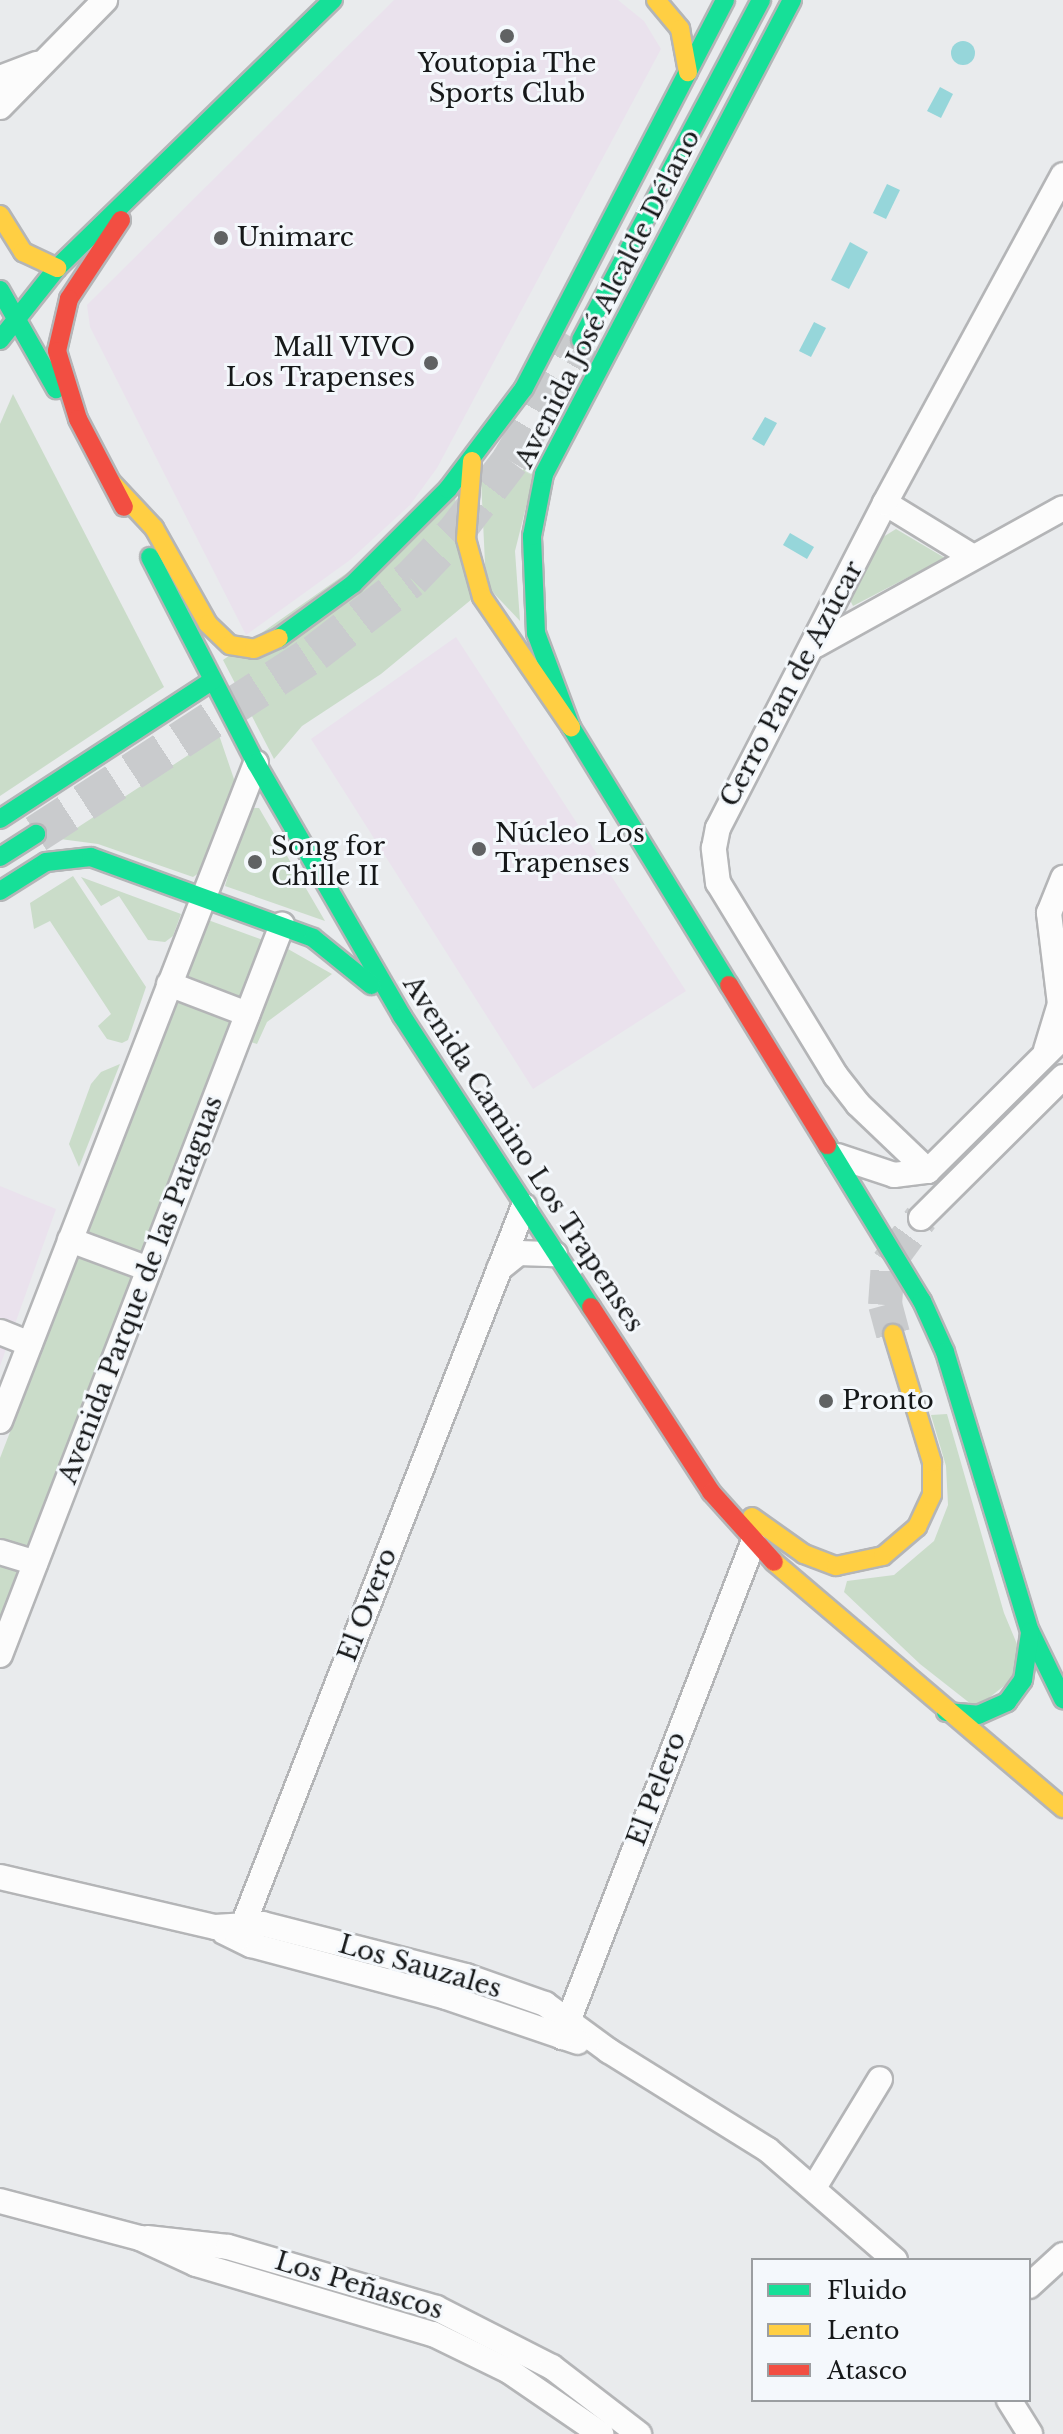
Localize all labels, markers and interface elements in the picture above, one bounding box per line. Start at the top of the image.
marker: Youtopia The Sports Club [498,27,516,45]
place label: Youtopia The Sports Club [417,48,597,110]
street label: Avenida José Alcalde Délano [509,124,707,474]
place label: Unimarc [237,222,354,254]
marker: Unimarc [212,229,230,247]
place label: Mall VIVO Los Trapenses [225,332,415,394]
marker: Mall VIVO Los Trapenses [422,354,440,372]
street label: Cerro Pan de Azúcar [714,555,870,813]
place label: Núcleo Los Trapenses [495,818,645,880]
place label: Song for Chille II [271,831,386,892]
marker: Núcleo Los Trapenses [470,840,488,858]
marker: Song for Chille II [246,853,264,871]
street label: Avenida Camino Los Trapenses [396,970,650,1338]
street label: Avenida Parque de las Pataguas [52,1092,230,1488]
place label: Pronto [842,1385,934,1417]
marker: Pronto [817,1392,835,1410]
street label: El Overo [332,1544,404,1666]
street label: El Pelero [621,1728,693,1850]
street label: Los Sauzales [335,1929,505,2005]
street label: Los Peñascos [271,2246,447,2326]
legend [751,2258,1031,2402]
text: Fluido [827,2276,907,2305]
text: Lento [827,2316,900,2345]
text: Atasco [827,2356,907,2385]

